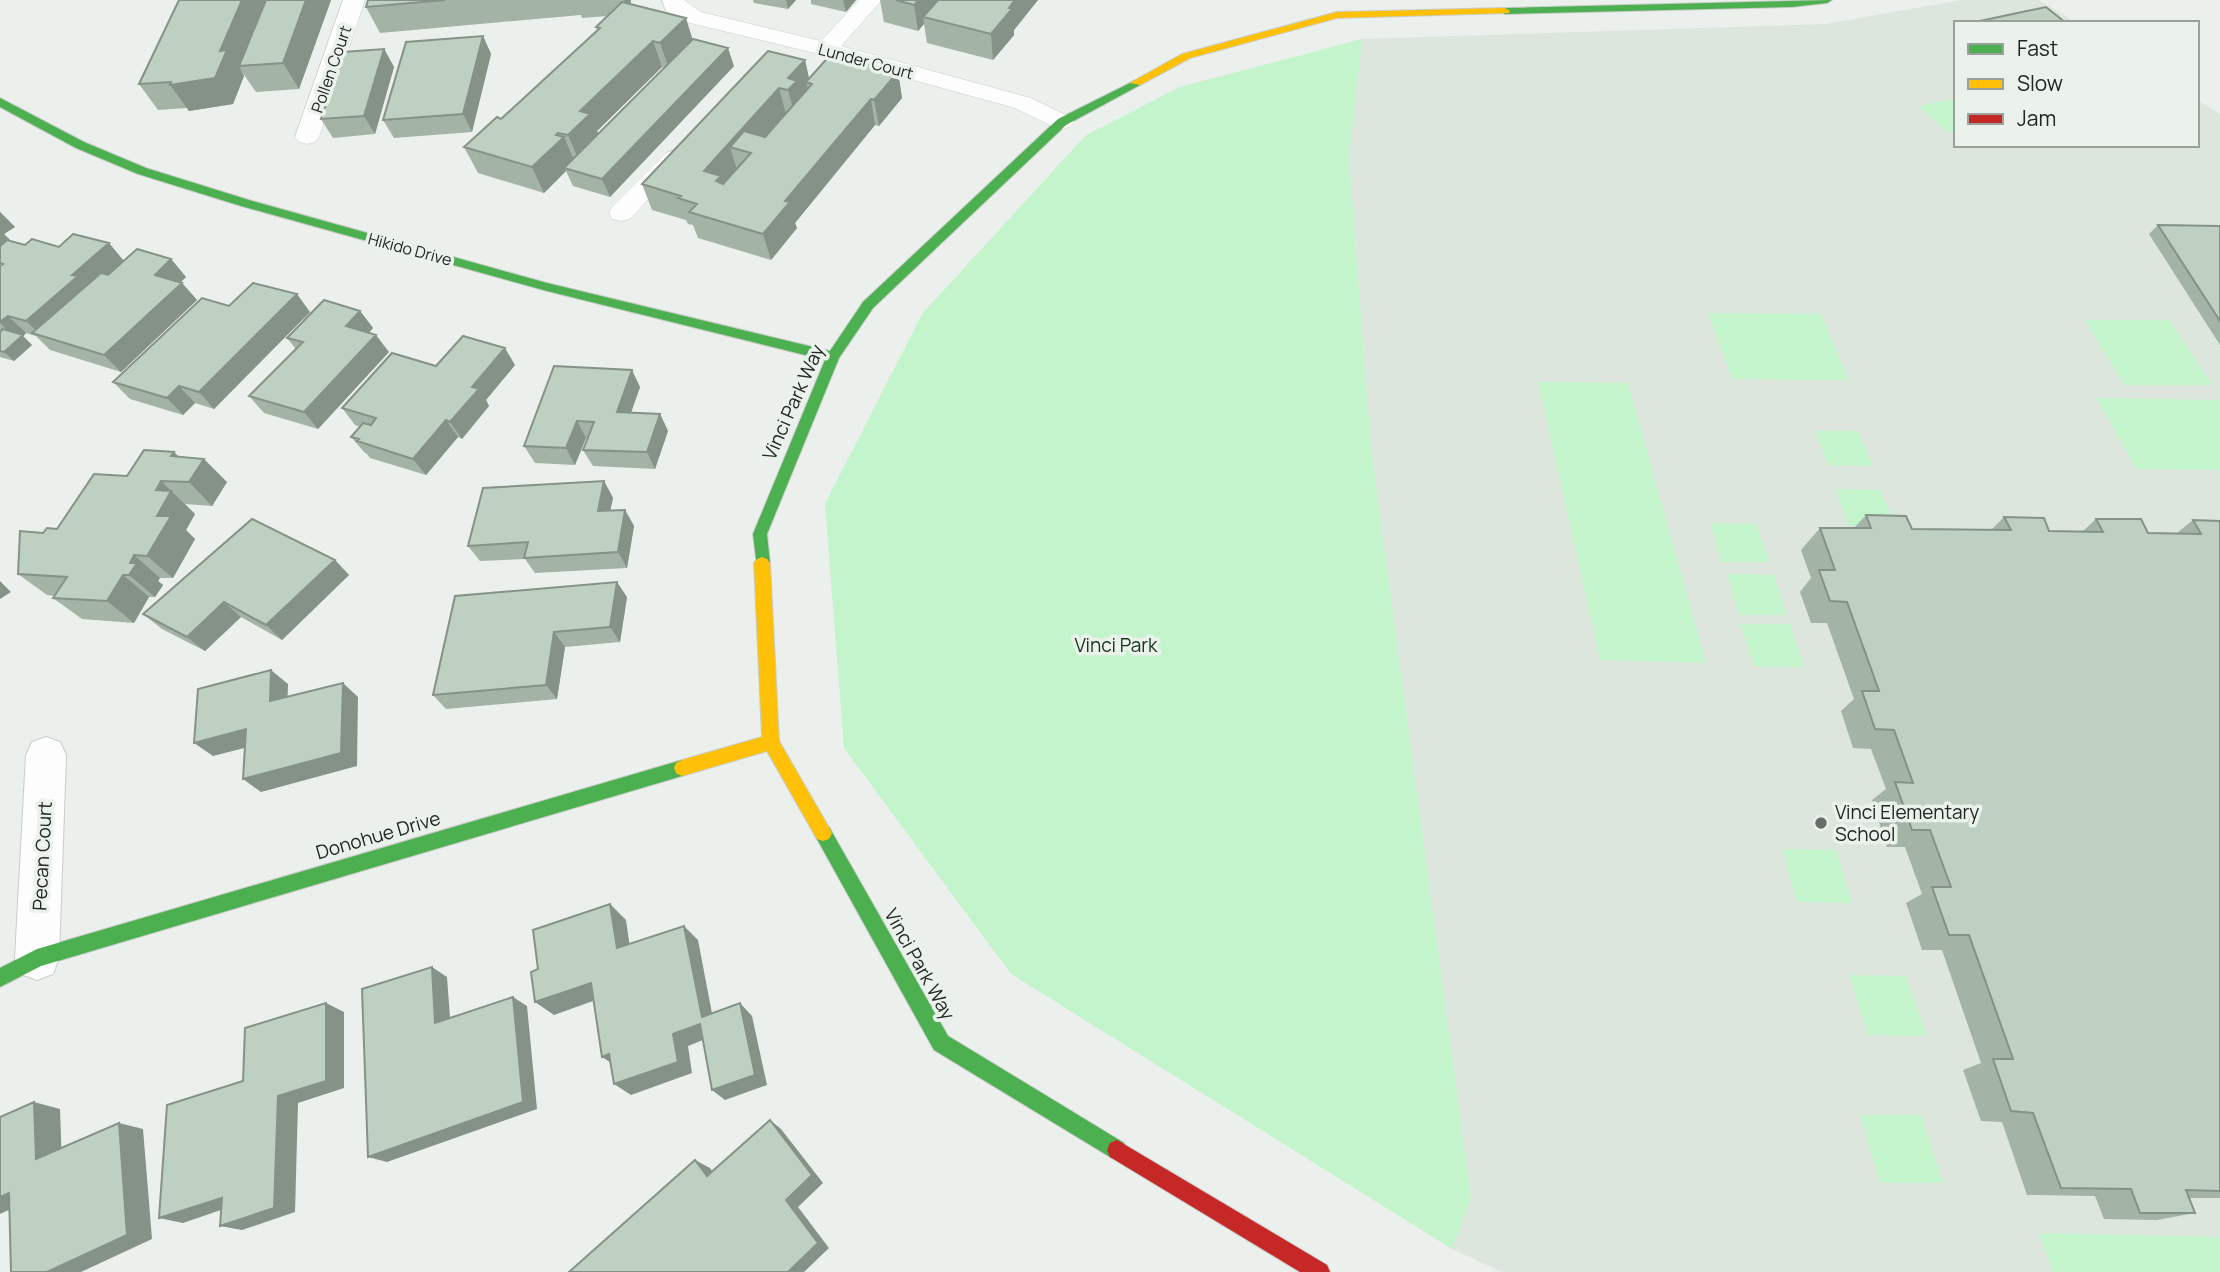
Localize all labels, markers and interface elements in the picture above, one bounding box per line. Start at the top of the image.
legend [1954,21,2199,147]
street label: Pollen Court [306,22,356,116]
text: Fast [2017,34,2058,62]
street label: Lunder Court [816,38,916,84]
text: Slow [2017,69,2063,97]
text: Jam [2017,104,2056,132]
street label: Hikido Drive [366,227,454,271]
street label: Vinci Park Way [756,340,830,464]
park label: Vinci Park [1074,632,1158,658]
place label: Vinci Elementary School [1835,799,1979,847]
street label: Pecan Court [26,801,58,911]
street label: Donohue Drive [313,805,443,865]
marker: Vinci Elementary School [1813,815,1829,831]
street label: Vinci Park Way [879,904,961,1024]

